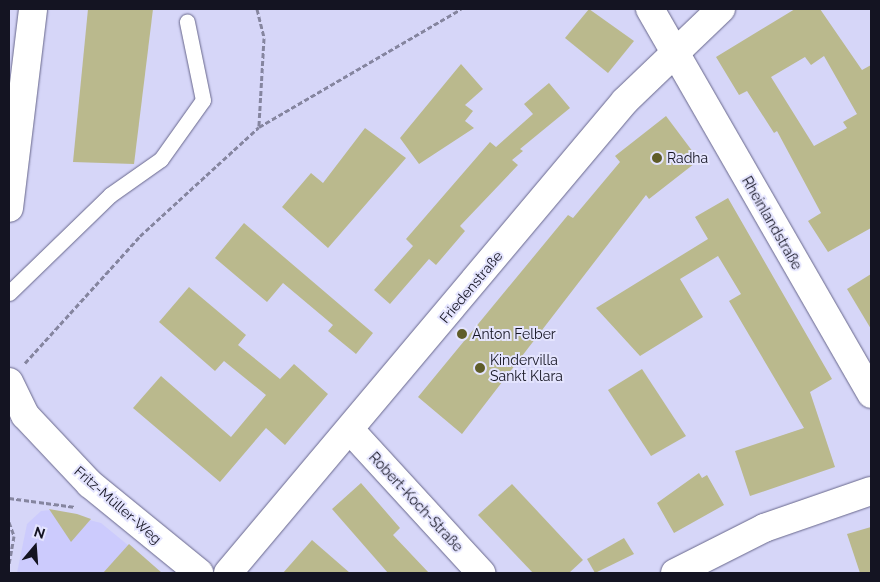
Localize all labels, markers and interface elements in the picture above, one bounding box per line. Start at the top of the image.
place label: Radha [667,150,708,166]
marker: Radha [651,152,663,164]
street label: Rheinlandstraße [739,173,805,273]
street label: Friedenstraße [436,248,506,326]
place label: Anton Felber [472,326,556,342]
marker: Anton Felber [456,328,468,340]
place label: Kindervilla Sankt Klara [490,352,563,384]
marker: Kindervilla Sankt Klara [474,362,486,374]
street label: Robert-Koch-Straße [366,449,466,555]
street label: Fritz-Müller-Weg [71,463,165,547]
north arrow [10,522,60,572]
text: N [32,523,47,542]

